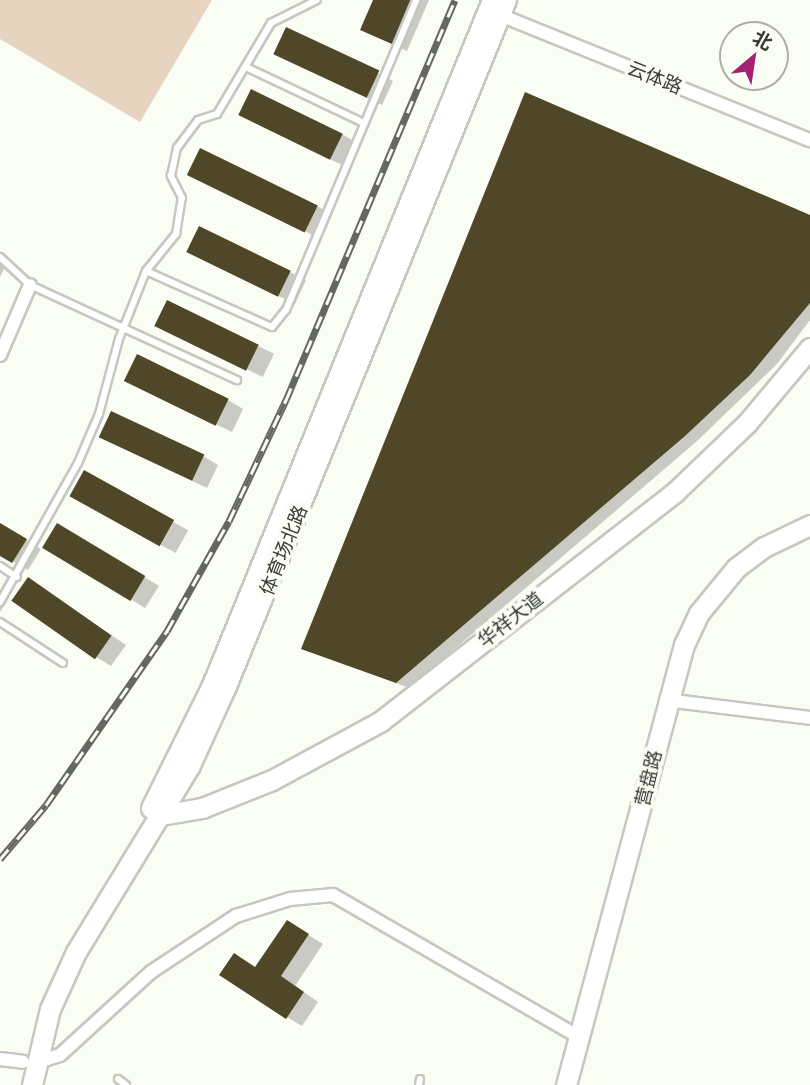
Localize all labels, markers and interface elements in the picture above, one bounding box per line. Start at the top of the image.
north arrow [719,21,789,91]
text: 北 [748,23,778,56]
street label: 云体路 [624,56,686,98]
street label: 体育场北路 [255,502,311,598]
street label: 华祥大道 [473,587,547,651]
street label: 营盘路 [630,748,666,808]

